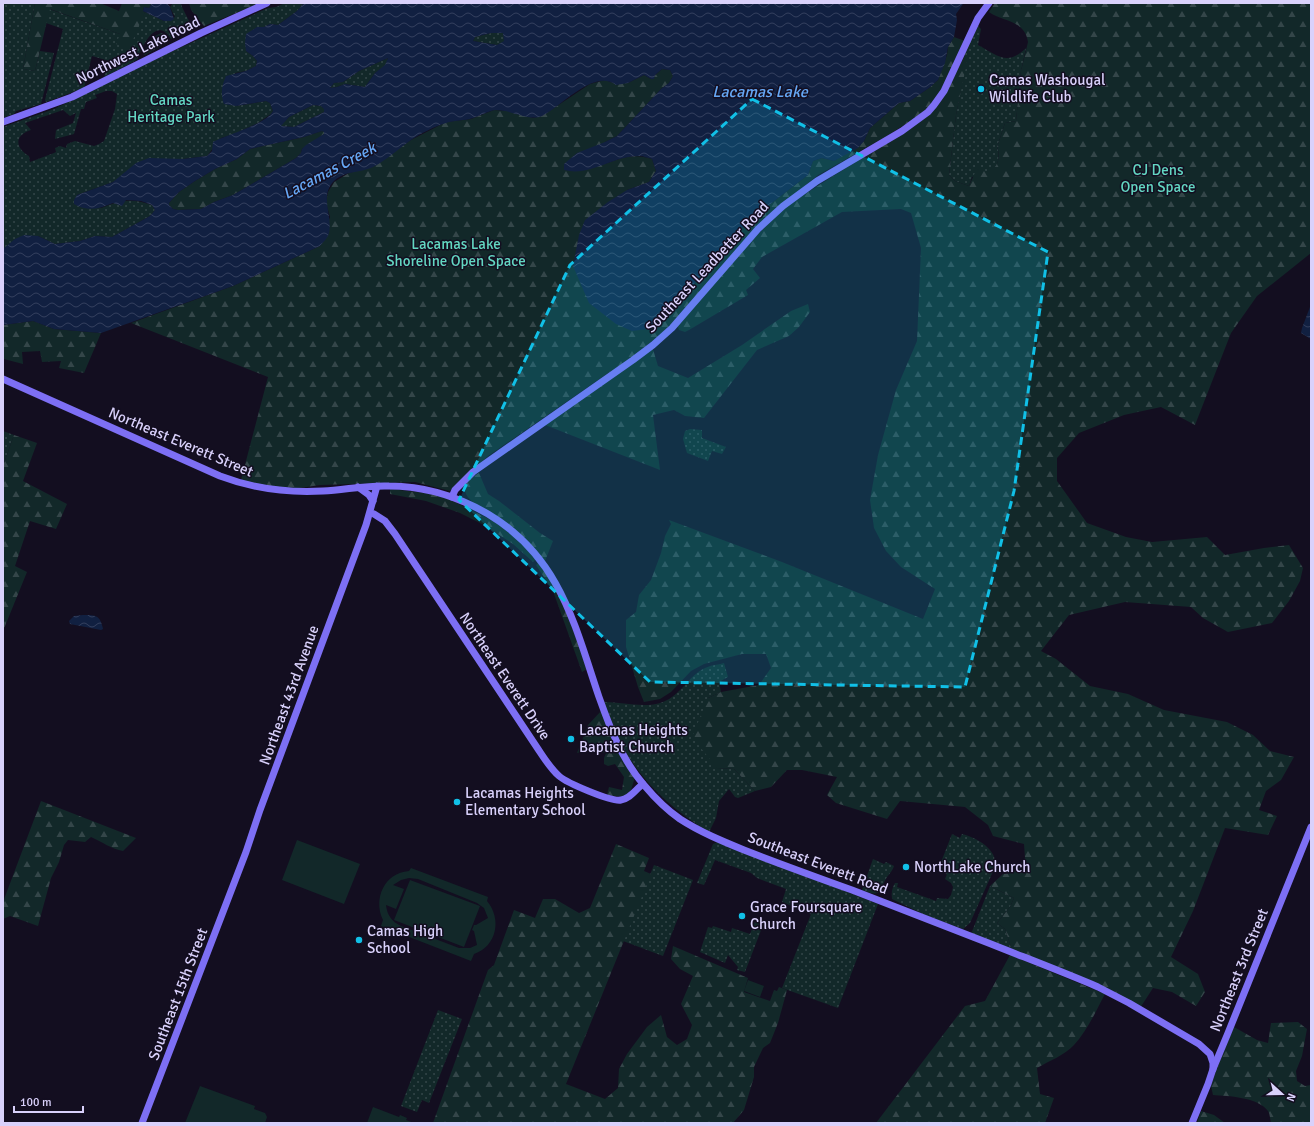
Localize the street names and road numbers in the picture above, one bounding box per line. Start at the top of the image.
street label: Northwest Lake Road [73,12,203,88]
street label: Southeast Leadbetter Road [642,198,772,336]
street label: Northeast Everett Street [106,403,256,481]
street label: Northeast Everett Drive [456,609,554,743]
street label: Northeast 43rd Avenue [255,623,323,767]
street label: Southeast Everett Road [745,828,891,898]
street label: Northeast 3rd Street [1206,906,1272,1034]
street label: Southeast 15th Street [145,925,211,1063]

